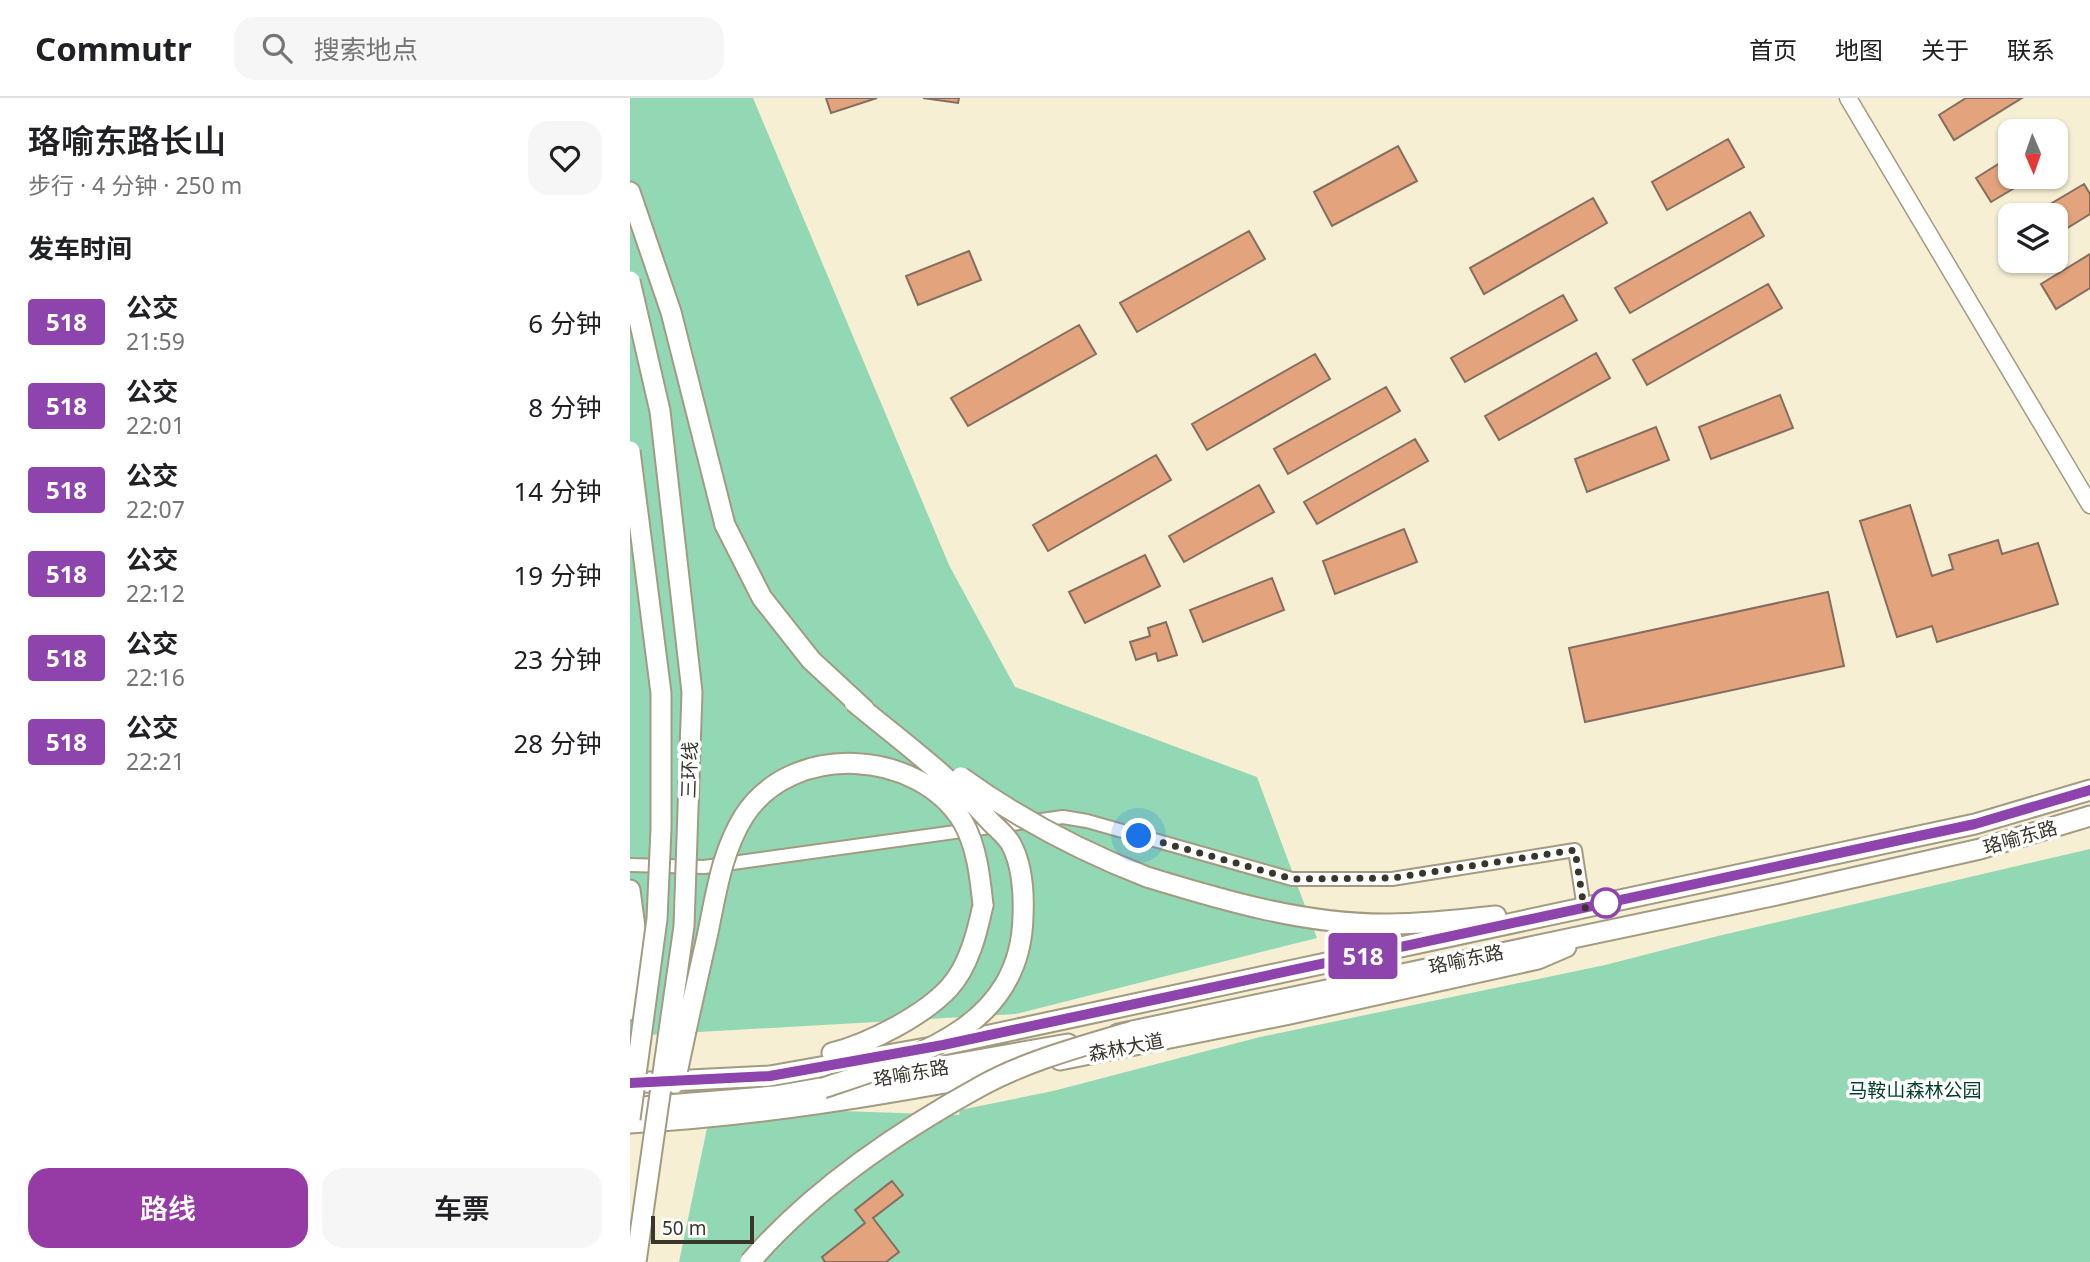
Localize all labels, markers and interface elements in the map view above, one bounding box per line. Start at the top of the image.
search box [234,17,724,80]
text: Commutr [35,26,192,71]
icon: search [258,29,296,67]
text: 搜索地点 [314,31,418,67]
text: 首页 [1749,33,1797,66]
text: 地图 [1835,33,1883,66]
text: 关于 [1921,33,1969,66]
text: 联系 [2007,33,2055,66]
text: 珞喻东路长山 [28,118,226,163]
north arrow [1998,119,2068,189]
map controls [1998,119,2068,273]
button: heart [528,121,602,195]
text: 步行 · 4 分钟 · 250 m [28,169,242,201]
button: layers [1998,203,2068,273]
text: 发车时间 [28,230,132,266]
text: 公交 [126,289,178,325]
text: 518 [46,305,87,338]
text: 6 分钟 [528,305,602,341]
text: 21:59 [126,325,185,357]
text: 公交 [126,373,178,409]
text: 518 [46,389,87,422]
text: 8 分钟 [528,389,602,425]
text: 22:01 [126,409,185,441]
text: 公交 [126,457,178,493]
text: 518 [46,473,87,506]
text: 14 分钟 [513,473,602,509]
text: 22:07 [126,493,185,525]
text: 公交 [126,541,178,577]
text: 518 [46,557,87,590]
text: 19 分钟 [513,557,602,593]
text: 22:12 [126,577,185,609]
text: 公交 [126,625,178,661]
text: 518 [46,641,87,674]
text: 23 分钟 [513,641,602,677]
text: 22:16 [126,661,185,693]
text: 公交 [126,709,178,745]
text: 518 [46,725,87,758]
text: 28 分钟 [513,725,602,761]
street label: 三环线 [675,741,703,799]
text: 22:21 [126,745,185,777]
street label: 珞喻东路 [1980,814,2060,860]
your location [1121,818,1156,853]
unlabelled marker [1591,888,1621,918]
line badge: 518 [1323,933,1403,979]
street label: 珞喻东路 [1426,938,1506,980]
text: 518 [1342,939,1384,972]
street label: 森林大道 [1086,1027,1166,1067]
street label: 珞喻东路 [871,1054,951,1092]
park label: 马鞍山森林公园 [1848,1077,1982,1103]
button: 路线 [28,1168,308,1248]
button: 车票 [322,1168,602,1248]
scale bar [651,1213,754,1245]
text: 50 m [662,1215,706,1241]

